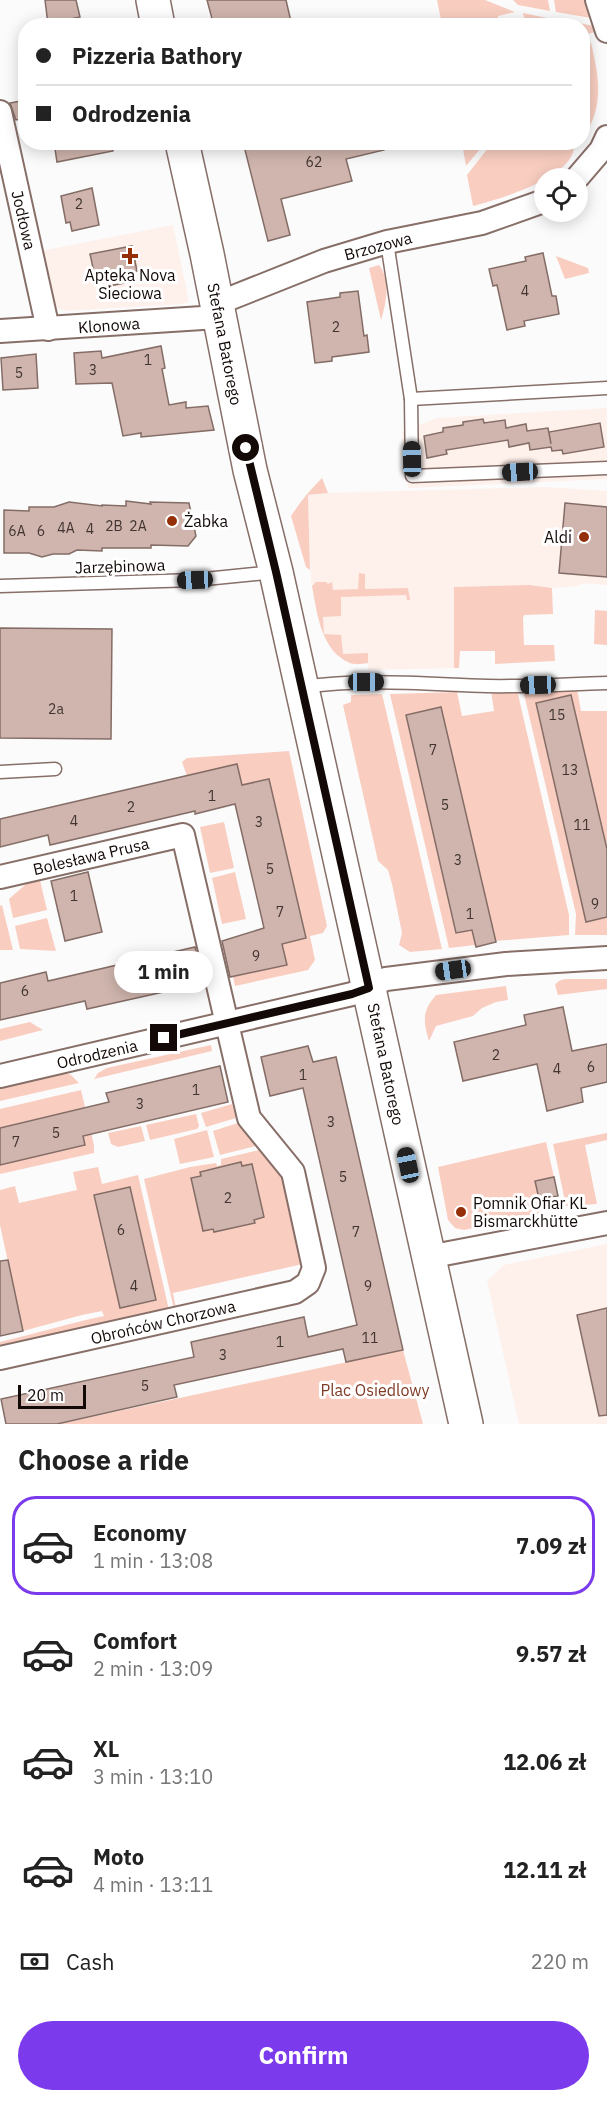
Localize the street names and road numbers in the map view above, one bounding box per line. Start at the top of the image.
street label: Jodłowa [7,188,41,252]
street label: Brzozowa [342,227,414,265]
street label: Stefana Batorego [203,281,247,407]
street label: Klonowa [77,313,141,337]
street label: Jarzębinowa [74,554,166,578]
street label: Bolesława Prusa [31,833,151,879]
street label: Stefana Batorego [363,1001,409,1127]
street label: Odrodzenia [55,1035,140,1073]
street label: Obrońców Chorzowa [89,1296,238,1348]

